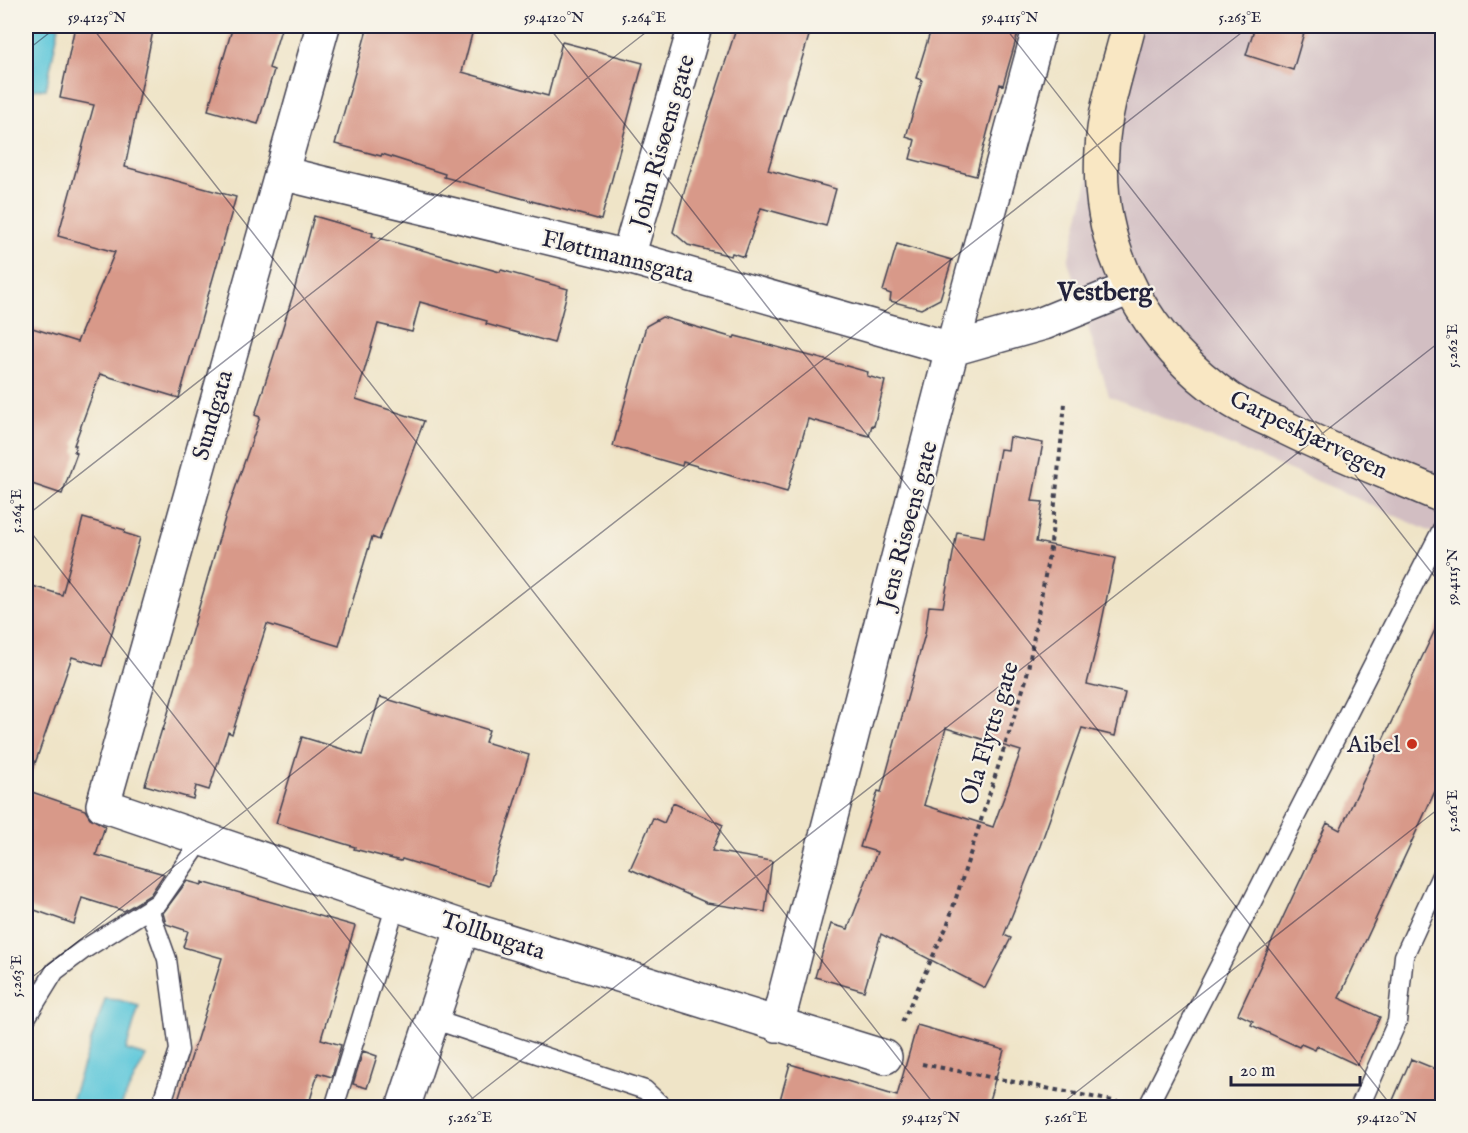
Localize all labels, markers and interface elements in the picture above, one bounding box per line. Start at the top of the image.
text: 59.4125°N [68,8,126,27]
text: 59.4120°N [524,8,584,27]
text: 5.264°E [622,8,666,27]
text: 59.4115°N [981,8,1039,27]
text: 5.263°E [1219,8,1261,27]
street label: John Risøens gate [623,51,703,235]
street label: Fløttmannsgata [538,224,698,292]
district label: Vestberg [1056,276,1153,309]
text: 5.262°E [1443,324,1462,368]
street label: Sundgata [186,366,241,464]
street label: Garpeskjærvegen [1224,384,1393,487]
street label: Jens Risøens gate [870,438,946,616]
text: 5.264°E [7,489,26,533]
text: 59.4115°N [1443,548,1462,606]
street label: Ola Flytts gate [954,658,1027,809]
place label: Aibel [1346,730,1400,761]
marker: Aibel [1405,737,1419,751]
text: 5.261°E [1443,790,1462,832]
street label: Tollbugata [436,905,550,968]
text: 5.263°E [7,955,26,997]
scale bar [1231,1049,1360,1087]
text: 20 m [1240,1060,1275,1083]
text: 5.262°E [448,1108,492,1127]
text: 59.4125°N [902,1108,960,1127]
text: 5.261°E [1045,1108,1087,1127]
text: 59.4120°N [1357,1108,1417,1127]

